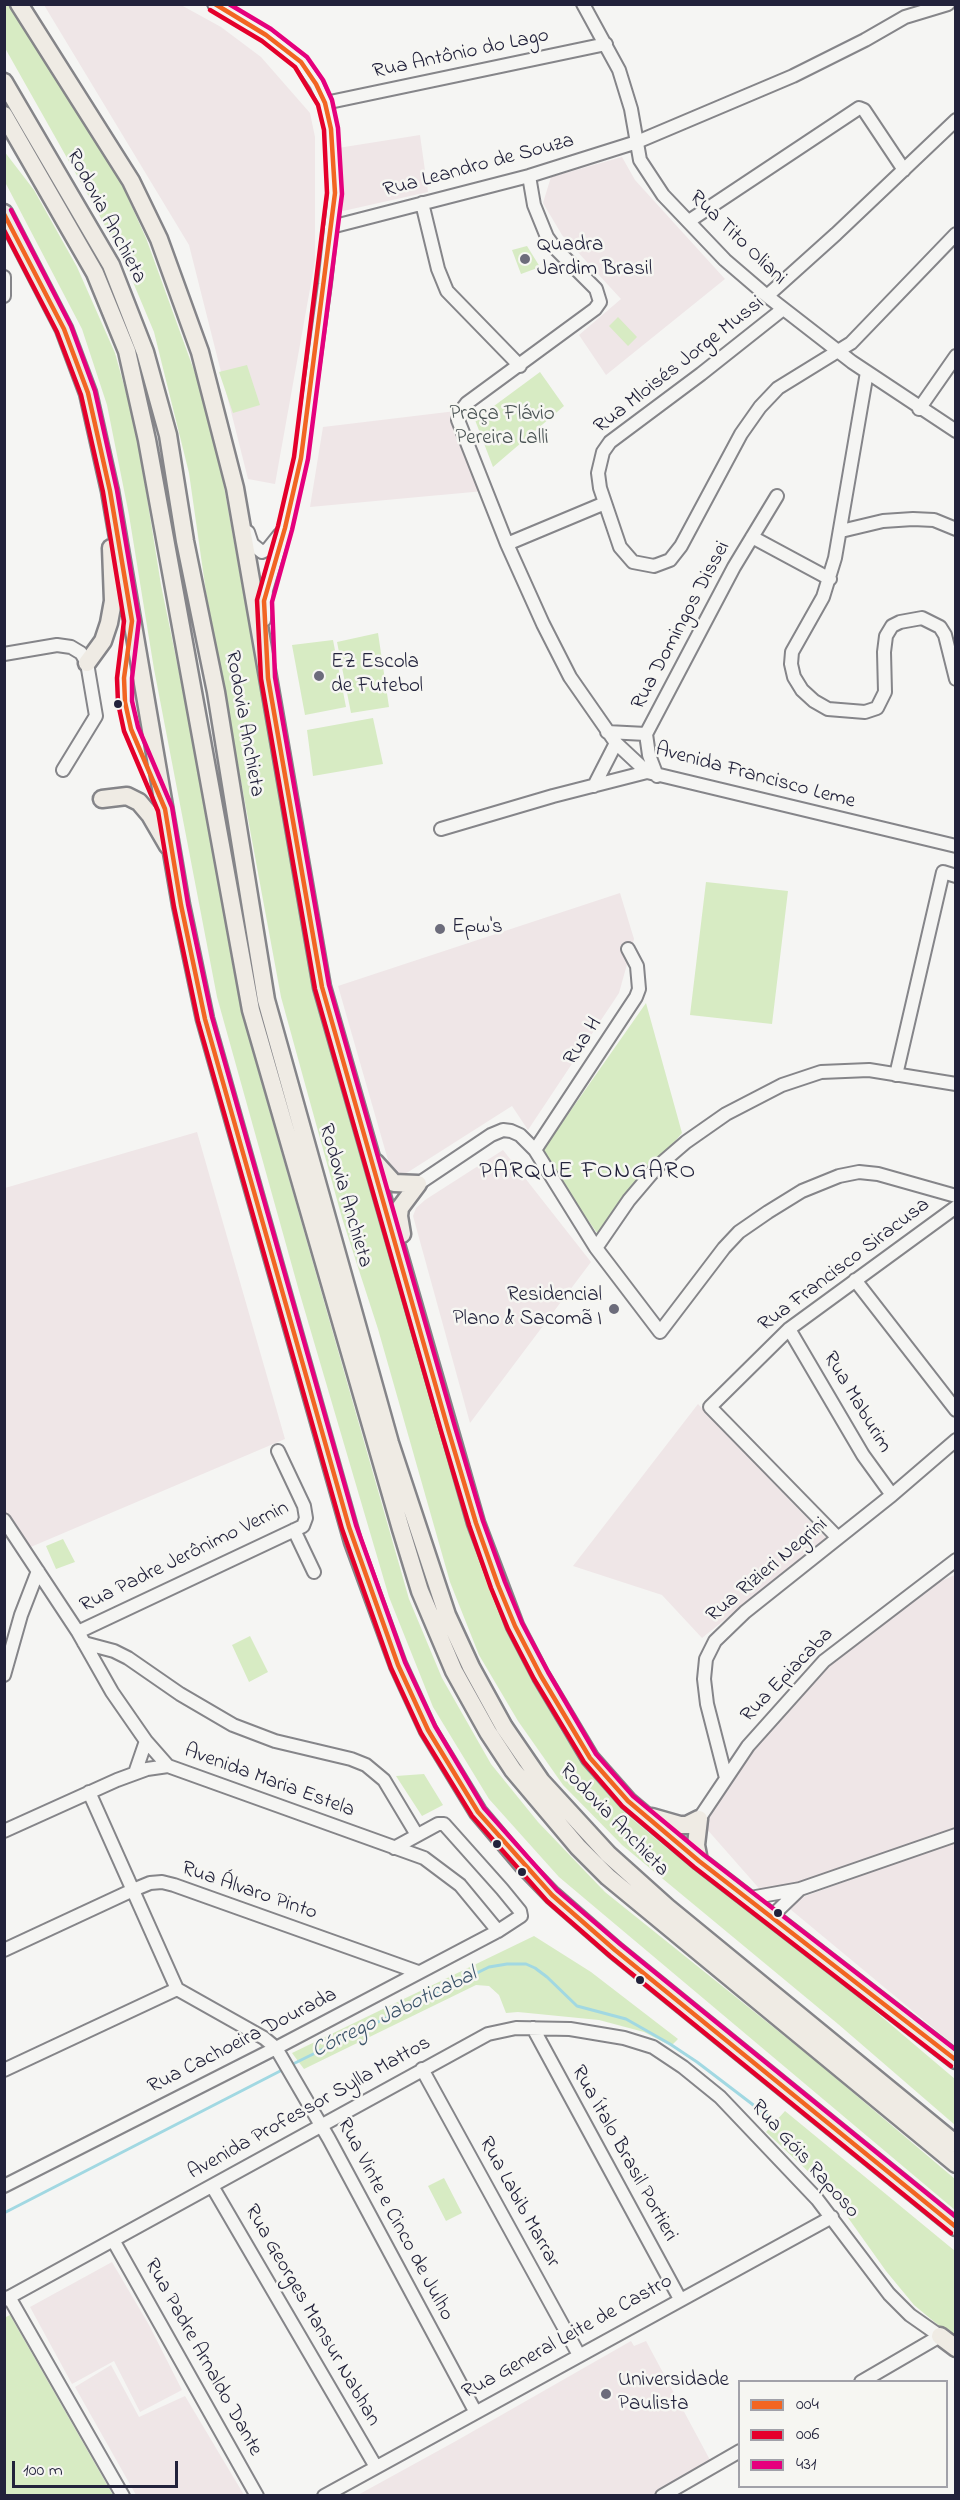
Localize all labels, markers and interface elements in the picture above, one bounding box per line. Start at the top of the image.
street label: Rua Antônio do Lago [371,24,551,86]
street label: Rua Leandro de Souza [381,129,577,205]
street label: Rodovia Anchieta [59,146,151,288]
street label: Rua Tito Oliani [683,186,791,292]
place label: Quadra Jardim Brasil [537,234,652,284]
marker: Quadra Jardim Brasil [518,252,532,266]
street label: Rua Mloisés Jorge Mussi [590,292,770,440]
park label: Praça Flávio Pereira Lalli [449,403,555,453]
street label: Rua Domingos Dissei [627,538,737,714]
street label: Rodovia Anchieta [218,649,268,799]
place label: EZ Escola de Futebol [331,651,423,701]
marker: EZ Escola de Futebol [312,669,326,683]
unlabelled marker [112,698,124,710]
street label: Avenida Francisco Leme [652,738,858,816]
place label: Epw's [452,916,503,942]
marker: Epw's [433,922,447,936]
street label: Rua H [559,1013,609,1071]
street label: Rodovia Anchieta [312,1121,376,1271]
district label: PARQUE FONGARO [479,1159,697,1187]
street label: Rua Francisco Siracusa [754,1193,936,1339]
place label: Residencial Plano & Sacomã I [453,1284,602,1334]
marker: Residencial Plano & Sacomã I [607,1302,621,1316]
street label: Rua Maburim [816,1348,896,1458]
street label: Rua Padre Jerônimo Vernin [76,1496,294,1620]
street label: Rua Rizieri Negrini [702,1513,834,1629]
street label: Rua Epiacaba [736,1623,840,1729]
street label: Avenida Maria Estela [180,1739,358,1825]
street label: Rodovia Anchieta [553,1759,673,1883]
unlabelled marker [491,1838,503,1850]
street label: Rua Álvaro Pinto [178,1857,320,1927]
unlabelled marker [516,1866,528,1878]
unlabelled marker [772,1907,784,1919]
water label: Córrego Jaboticabal [308,1963,482,2065]
unlabelled marker [634,1974,646,1986]
street label: Rua Cachoeira Dourada [144,1983,342,2101]
street label: Avenida Professor Sylla Mattos [184,2032,436,2186]
street label: Rua Ítalo Brasil Portieri [564,2062,682,2246]
street label: Rua Góis Raposo [744,2096,864,2224]
street label: Rua Vinte e Cinco de Julho [330,2114,458,2326]
street label: Rua Labib Marrar [472,2133,564,2273]
street label: Rua Georges Mansur Nabhan [237,2201,385,2431]
street label: Rua Padre Arnaldo Dante [137,2255,267,2461]
street label: Rua General Leite de Castro [459,2270,677,2406]
place label: Universidade Paulista [618,2369,729,2419]
legend [738,2380,948,2488]
marker: Universidade Paulista [599,2387,613,2401]
text: 004 [796,2392,819,2418]
text: 006 [796,2422,819,2448]
scale bar [15,2449,182,2487]
text: 431 [796,2452,817,2478]
text: 100 m [23,2458,63,2484]

